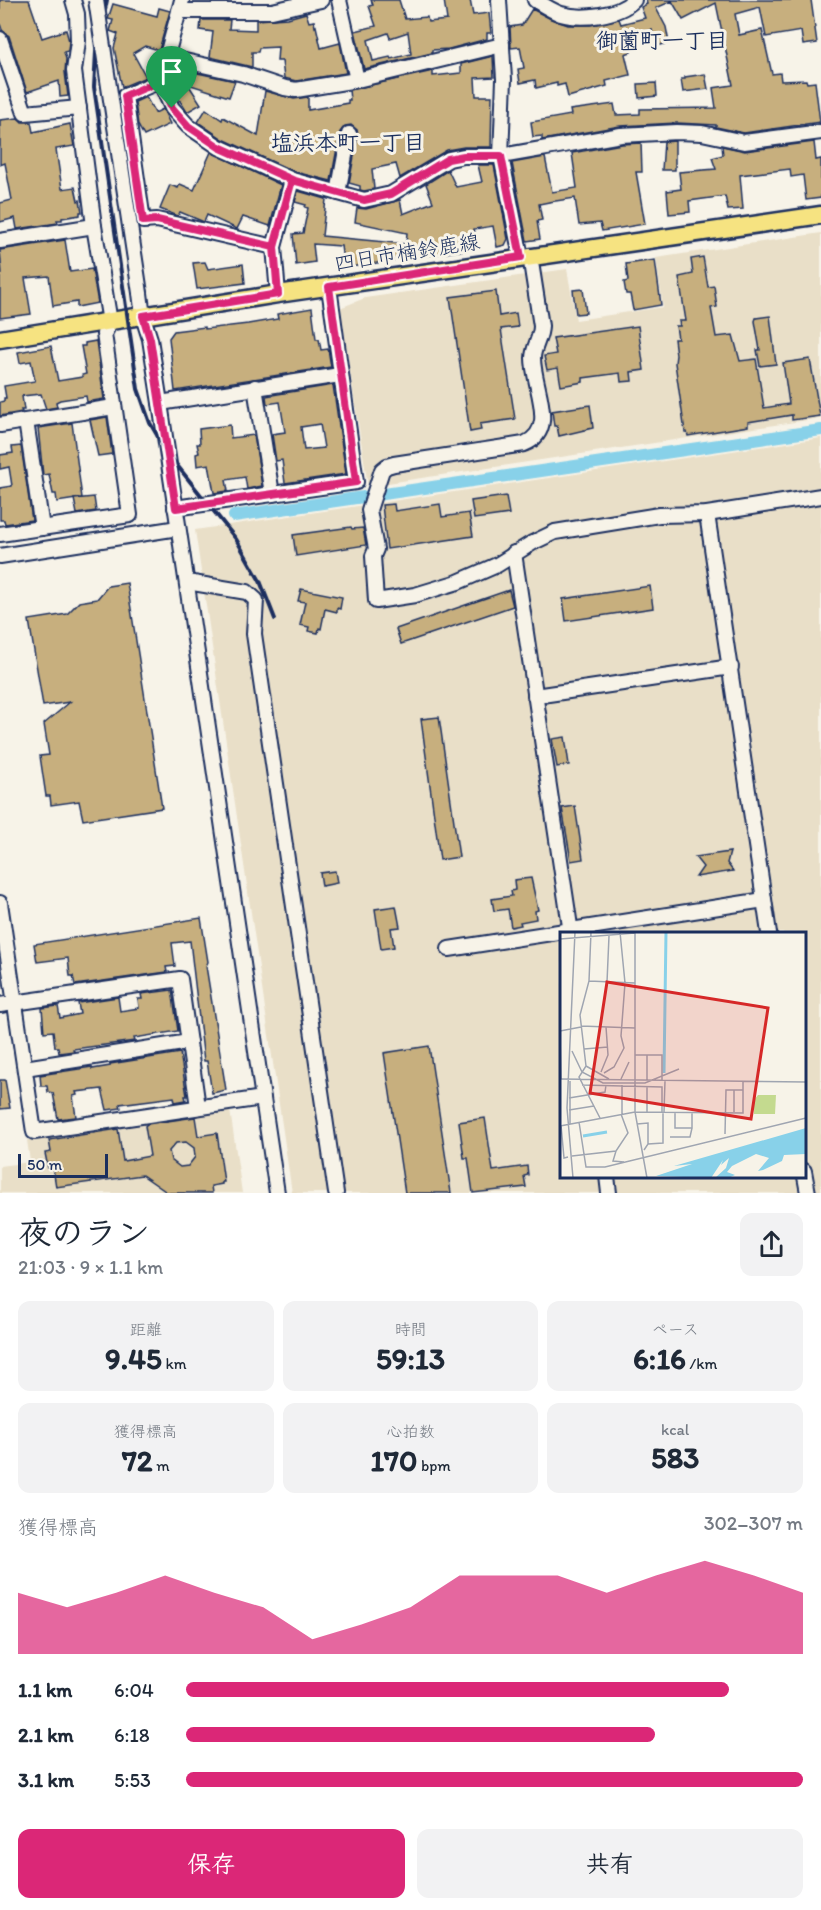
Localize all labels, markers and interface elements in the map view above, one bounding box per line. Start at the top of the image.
district label: 御薗町一丁目 [596,27,728,54]
pin [146,46,197,108]
icon: arrive [155,55,188,88]
district label: 塩浜本町一丁目 [271,129,425,156]
street label: 四日市楠鈴鹿線 [332,228,482,276]
inset map [560,932,806,1178]
scale bar [18,1151,108,1178]
text: 50 m [27,1155,62,1174]
text: 夜のラン [18,1213,150,1252]
button: share [740,1213,803,1276]
text: 21:03 · 9 × 1.1 km [18,1255,163,1279]
text: 距離 [130,1320,162,1339]
text: 時間 [394,1320,427,1339]
text: ペース [652,1320,699,1339]
text: 9.45 [105,1340,162,1377]
text: 59:13 [376,1340,445,1377]
text: 6:16 [633,1340,686,1377]
text: km [162,1354,187,1373]
text: /km [686,1354,717,1373]
text: kcal [661,1420,689,1439]
text: 獲得標高 [114,1422,178,1441]
text: 心拍数 [386,1422,435,1441]
text: 583 [651,1439,699,1476]
text: 72 [122,1442,153,1479]
text: 170 [370,1442,417,1479]
text: m [153,1456,170,1475]
text: bpm [417,1456,451,1475]
text: 302–307 m [704,1511,803,1535]
text: 獲得標高 [18,1515,98,1539]
text: 1.1 km [18,1678,72,1702]
text: 6:04 [114,1678,154,1702]
text: 2.1 km [18,1723,74,1747]
text: 6:18 [114,1723,150,1747]
text: 3.1 km [18,1768,74,1792]
text: 5:53 [114,1768,151,1792]
button: 保存 [18,1829,405,1898]
button: 共有 [417,1829,803,1898]

